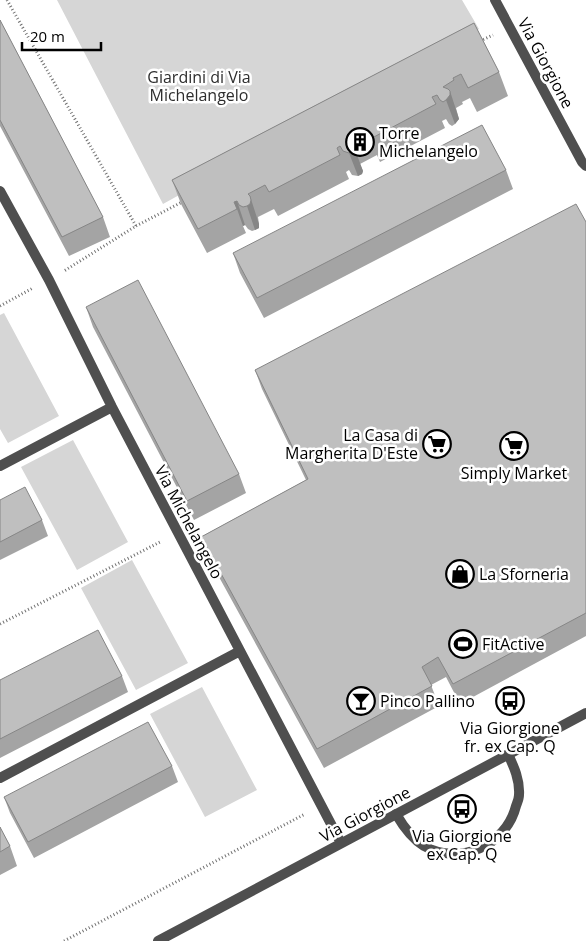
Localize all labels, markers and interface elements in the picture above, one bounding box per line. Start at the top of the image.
street label: Via Giorgione [513,14,579,112]
scale bar [22,20,101,52]
text: 20 m [30,26,65,46]
park label: Giardini di Via Michelangelo [147,66,251,106]
place label: Torre Michelangelo [379,122,478,162]
building icon: Torre Michelangelo [345,127,375,157]
place label: La Casa di Margherita D'Este [285,424,418,464]
supermarket icon: La Casa di Margherita D'Este [422,429,452,459]
supermarket icon: Simply Market [499,431,529,461]
street label: Via Michelangelo [150,461,228,583]
place label: Simply Market [461,462,568,484]
shop icon: La Sforneria [445,559,475,589]
place label: La Sforneria [479,563,569,585]
sports icon: FitActive [448,629,478,659]
place label: FitActive [482,633,545,655]
bar icon: Pinco Pallino [346,686,376,716]
bus stop icon: Via Giorgione fr. ex Cap. Q [495,686,525,716]
place label: Pinco Pallino [380,690,475,712]
place label: Via Giorgione fr. ex Cap. Q [460,717,560,757]
street label: Via Giorgione [316,781,414,847]
bus stop icon: Via Giorgione ex Cap. Q [447,794,477,824]
place label: Via Giorgione ex Cap. Q [412,825,512,865]

